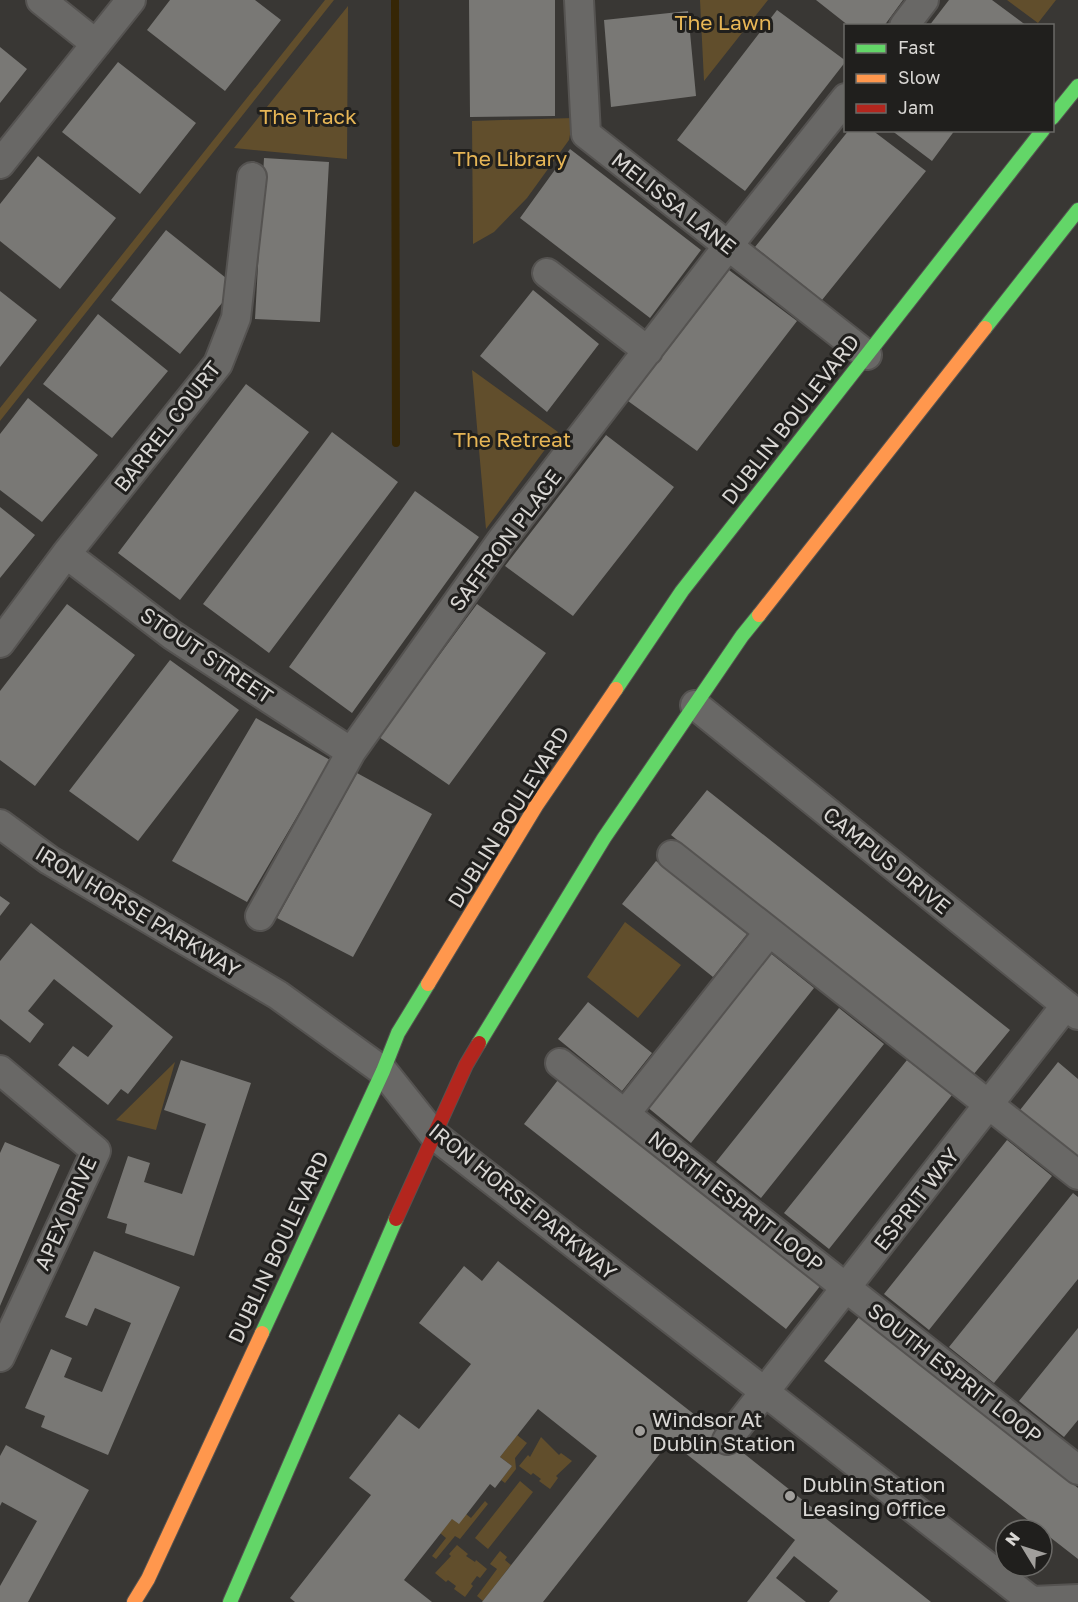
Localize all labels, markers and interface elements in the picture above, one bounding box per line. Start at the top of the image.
park label: The Lawn [674,9,772,35]
legend [844,24,1054,132]
text: Fast [898,36,935,58]
text: Slow [898,66,941,88]
text: Jam [898,96,934,118]
park label: The Track [259,103,357,129]
park label: The Library [453,145,567,171]
street label: MELISSA LANE [607,146,741,260]
street label: DUBLIN BOULEVARD [715,329,865,509]
street label: BARREL COURT [108,356,226,496]
park label: The Retreat [453,426,571,452]
street label: SAFFRON PLACE [443,464,567,616]
street label: STOUT STREET [136,601,278,709]
street label: DUBLIN BOULEVARD [442,722,574,912]
street label: CAMPUS DRIVE [818,801,956,919]
street label: IRON HORSE PARKWAY [31,840,246,983]
street label: IRON HORSE PARKWAY [424,1117,623,1285]
street label: NORTH ESPRIT LOOP [643,1125,829,1277]
street label: ESPRIT WAY [868,1142,965,1256]
street label: DUBLIN BOULEVARD [222,1147,334,1347]
street label: APEX DRIVE [28,1152,102,1274]
street label: SOUTH ESPRIT LOOP [863,1297,1047,1449]
place label: Windsor At Dublin Station [652,1406,795,1456]
marker: Windsor At Dublin Station [633,1424,647,1438]
place label: Dublin Station Leasing Office [802,1471,946,1521]
marker: Dublin Station Leasing Office [783,1489,797,1503]
north arrow [994,1518,1054,1578]
text: N [1001,1528,1024,1550]

